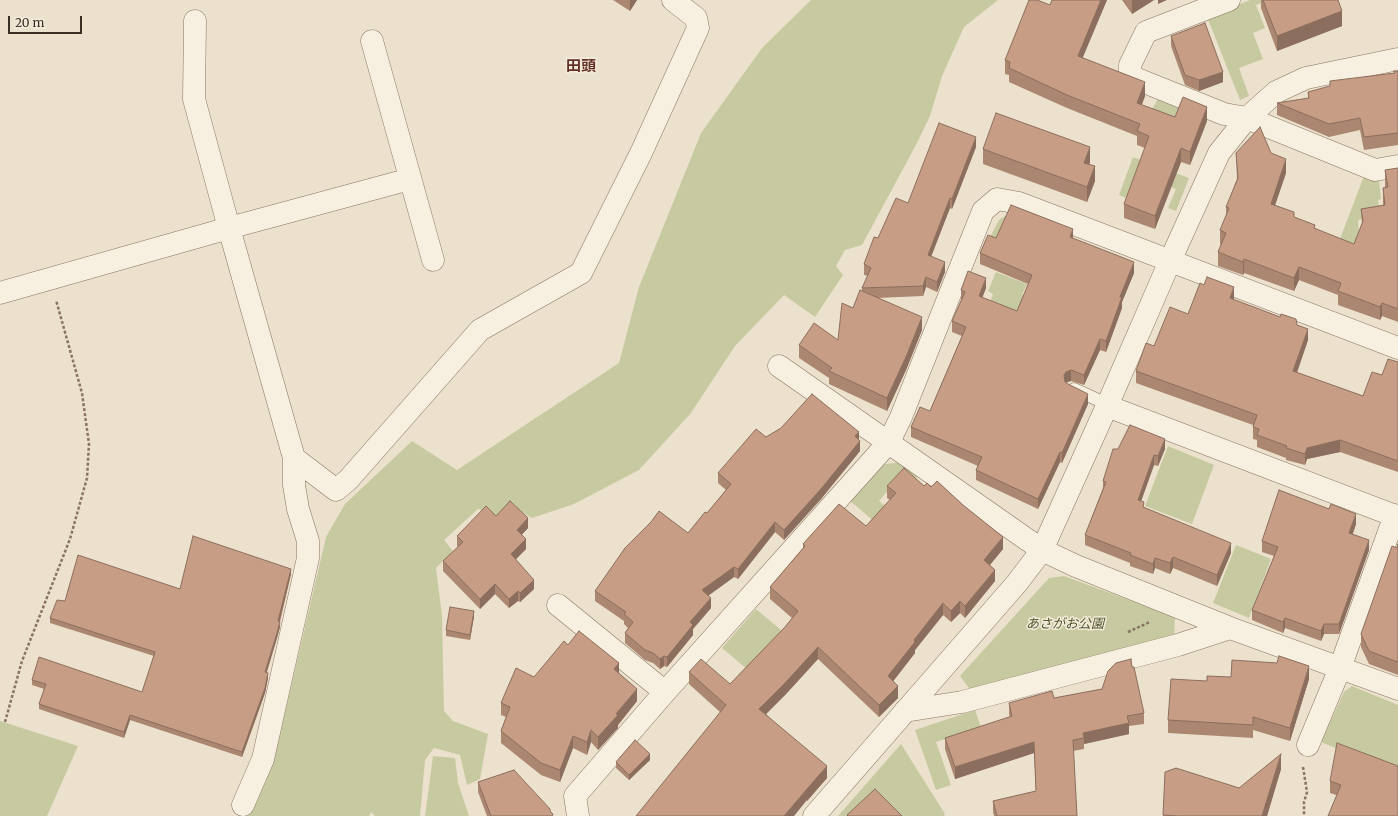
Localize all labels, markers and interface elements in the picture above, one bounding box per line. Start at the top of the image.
scale bar [10,8,84,34]
text: 20 m [15,15,44,30]
district label: 田頭 [566,58,596,76]
park label: あさがお公園 [1026,616,1104,632]

